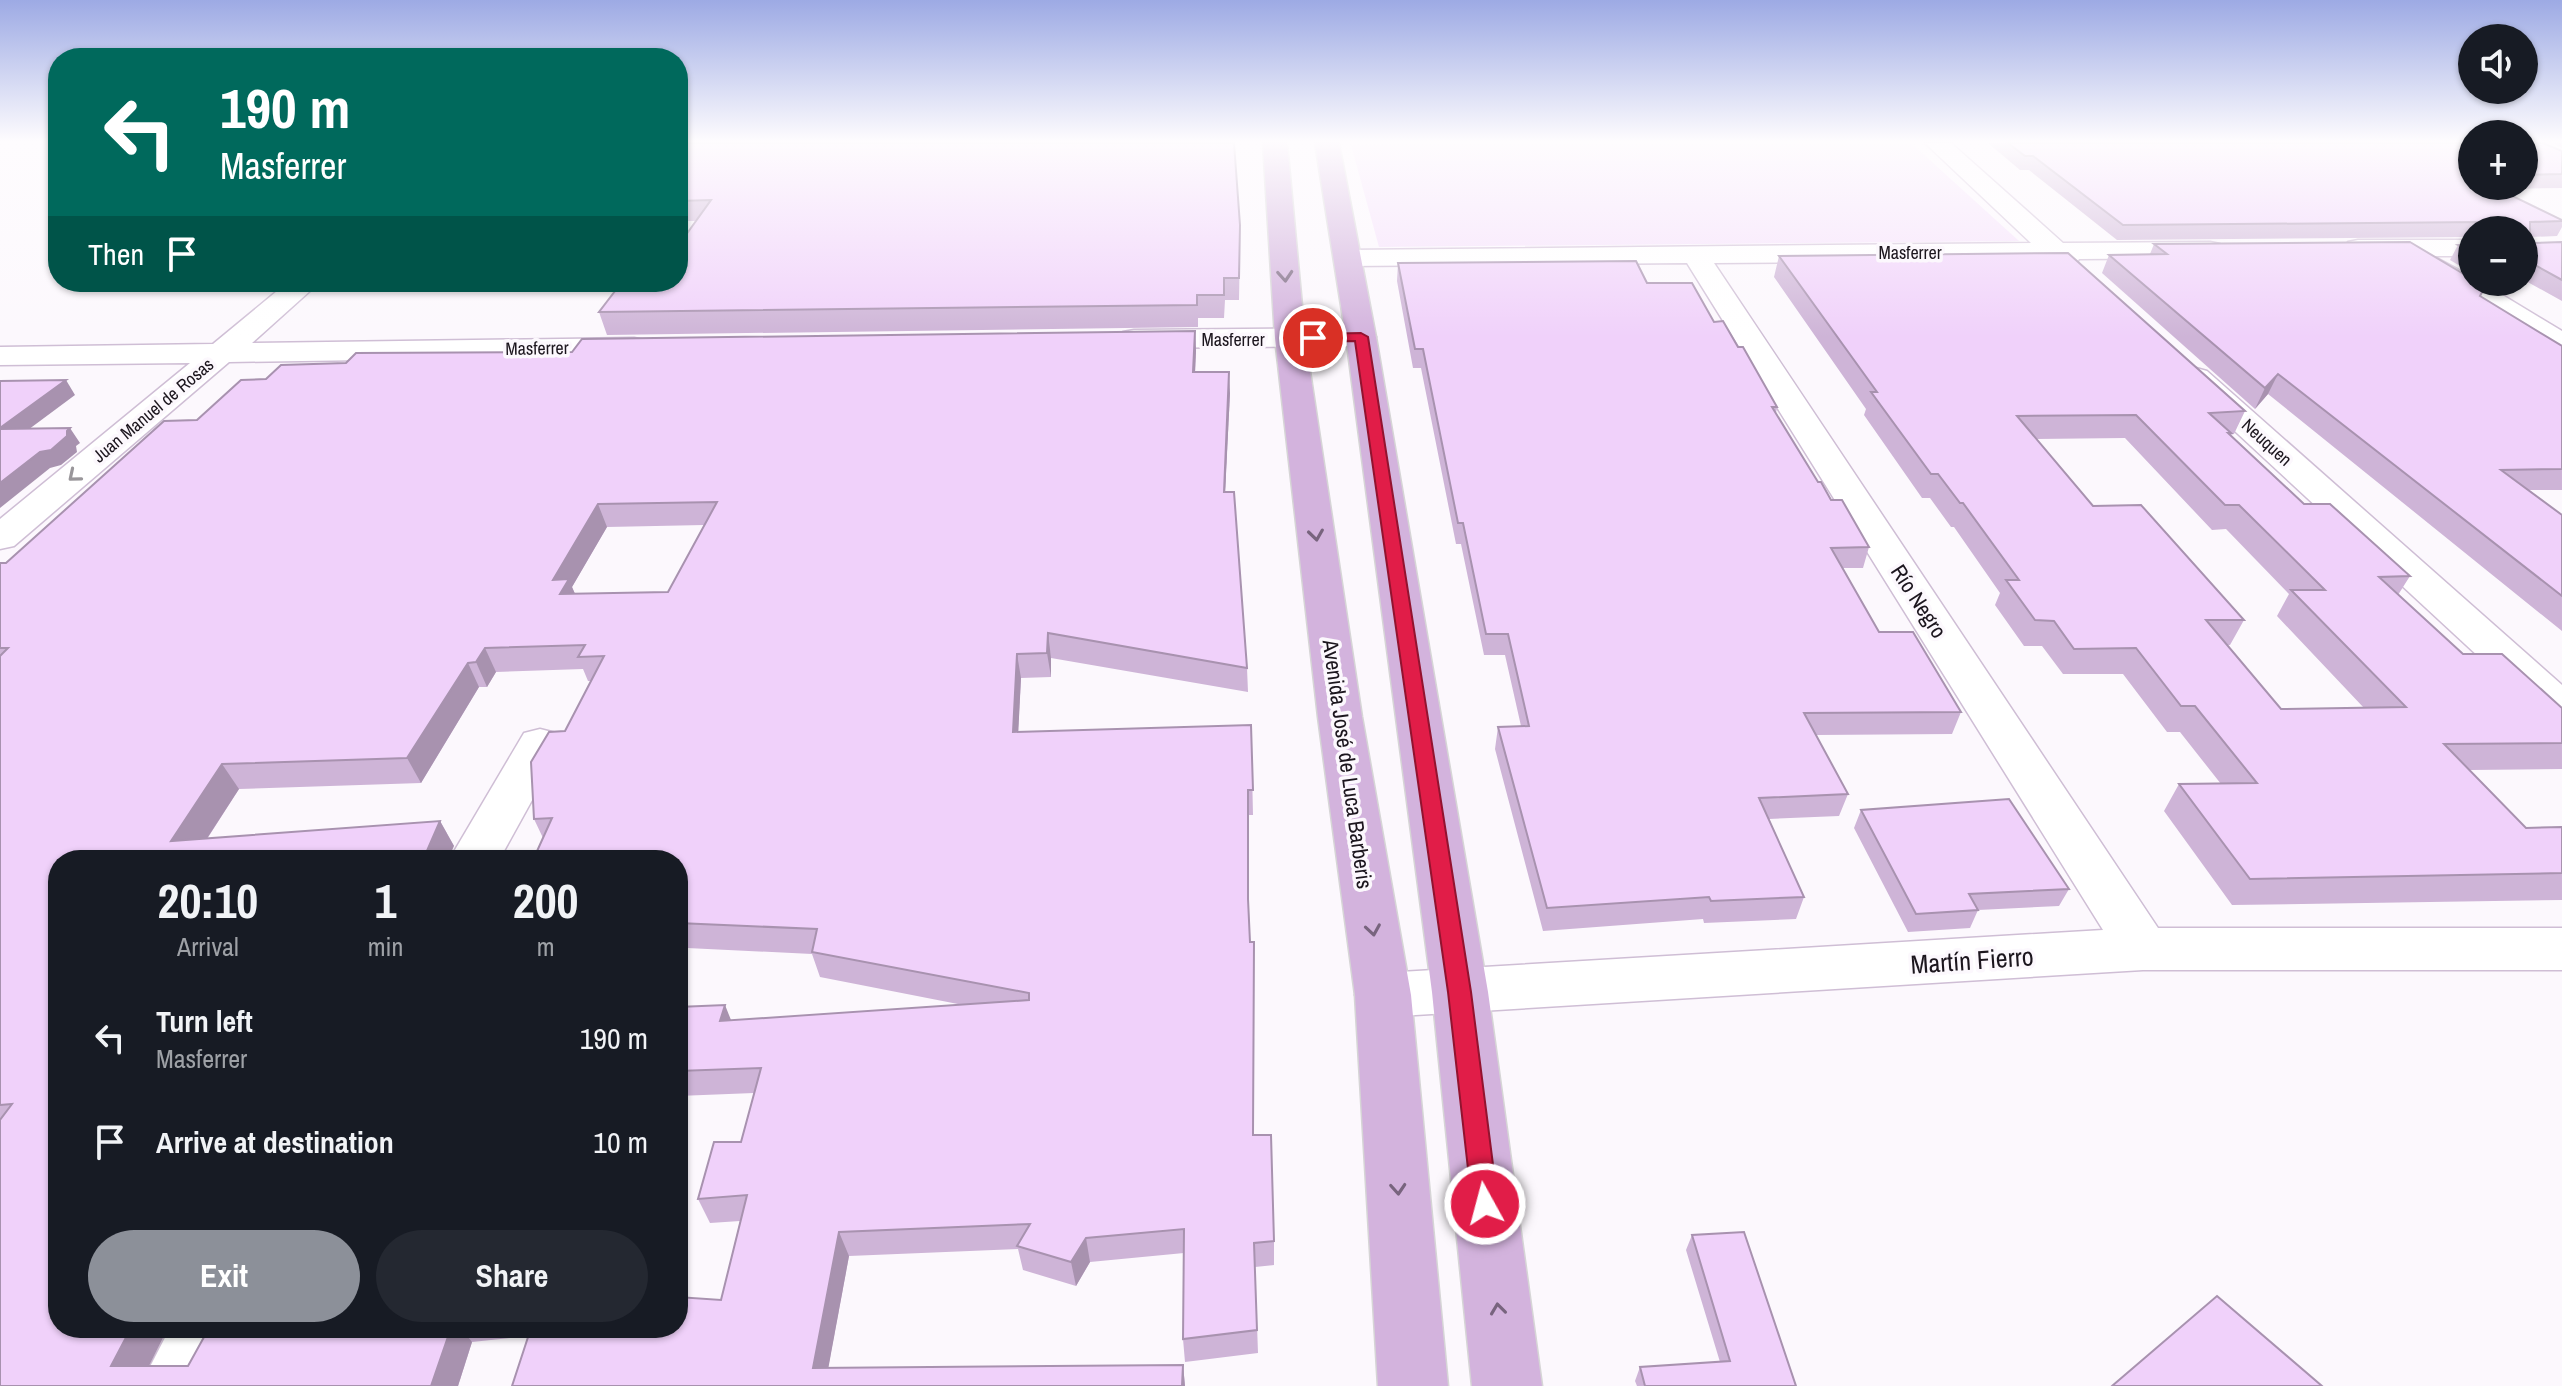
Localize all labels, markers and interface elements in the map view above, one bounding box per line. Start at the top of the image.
map controls [2458,24,2538,296]
button: sound [2458,24,2538,104]
text: 190 m [220,70,350,145]
icon: left [88,80,192,184]
button: + [2458,120,2538,200]
text: Masferrer [220,142,346,190]
button: − [2458,216,2538,296]
icon: arrive [160,232,204,276]
text: Then [88,234,144,274]
street label: Masferrer [1878,240,1942,265]
one-way arrow [1276,270,1293,283]
pin [1279,304,1347,372]
icon: arrive [1291,316,1335,360]
street label: Masferrer [1201,327,1265,352]
street label: Masferrer [505,335,569,361]
street label: Juan Manuel de Rosas [87,352,219,468]
street label: Neuquen [2236,413,2298,471]
one-way arrow [69,466,84,481]
one-way arrow [1307,528,1324,541]
street label: Río Negro [1884,558,1954,644]
street label: Avenida José de Luca Barberis [1316,636,1380,891]
text: 20:10 [158,868,258,933]
text: 1 [375,868,396,933]
text: 200 [513,868,578,933]
one-way arrow [1364,924,1381,937]
text: Arrival [177,929,239,964]
text: min [368,929,403,964]
text: m [537,929,555,964]
street label: Martín Fierro [1909,938,2035,982]
text: Turn left [156,1001,253,1041]
icon: left [88,1016,132,1060]
text: 190 m [580,1018,648,1058]
text: Masferrer [156,1041,247,1076]
icon: arrive [88,1120,132,1164]
text: Arrive at destination [156,1122,394,1162]
text: 10 m [593,1122,648,1162]
position arrow [1443,1162,1527,1246]
one-way arrow [1389,1183,1406,1196]
button: Exit [88,1230,360,1322]
button: Share [376,1230,648,1322]
one-way arrow [1490,1302,1507,1315]

